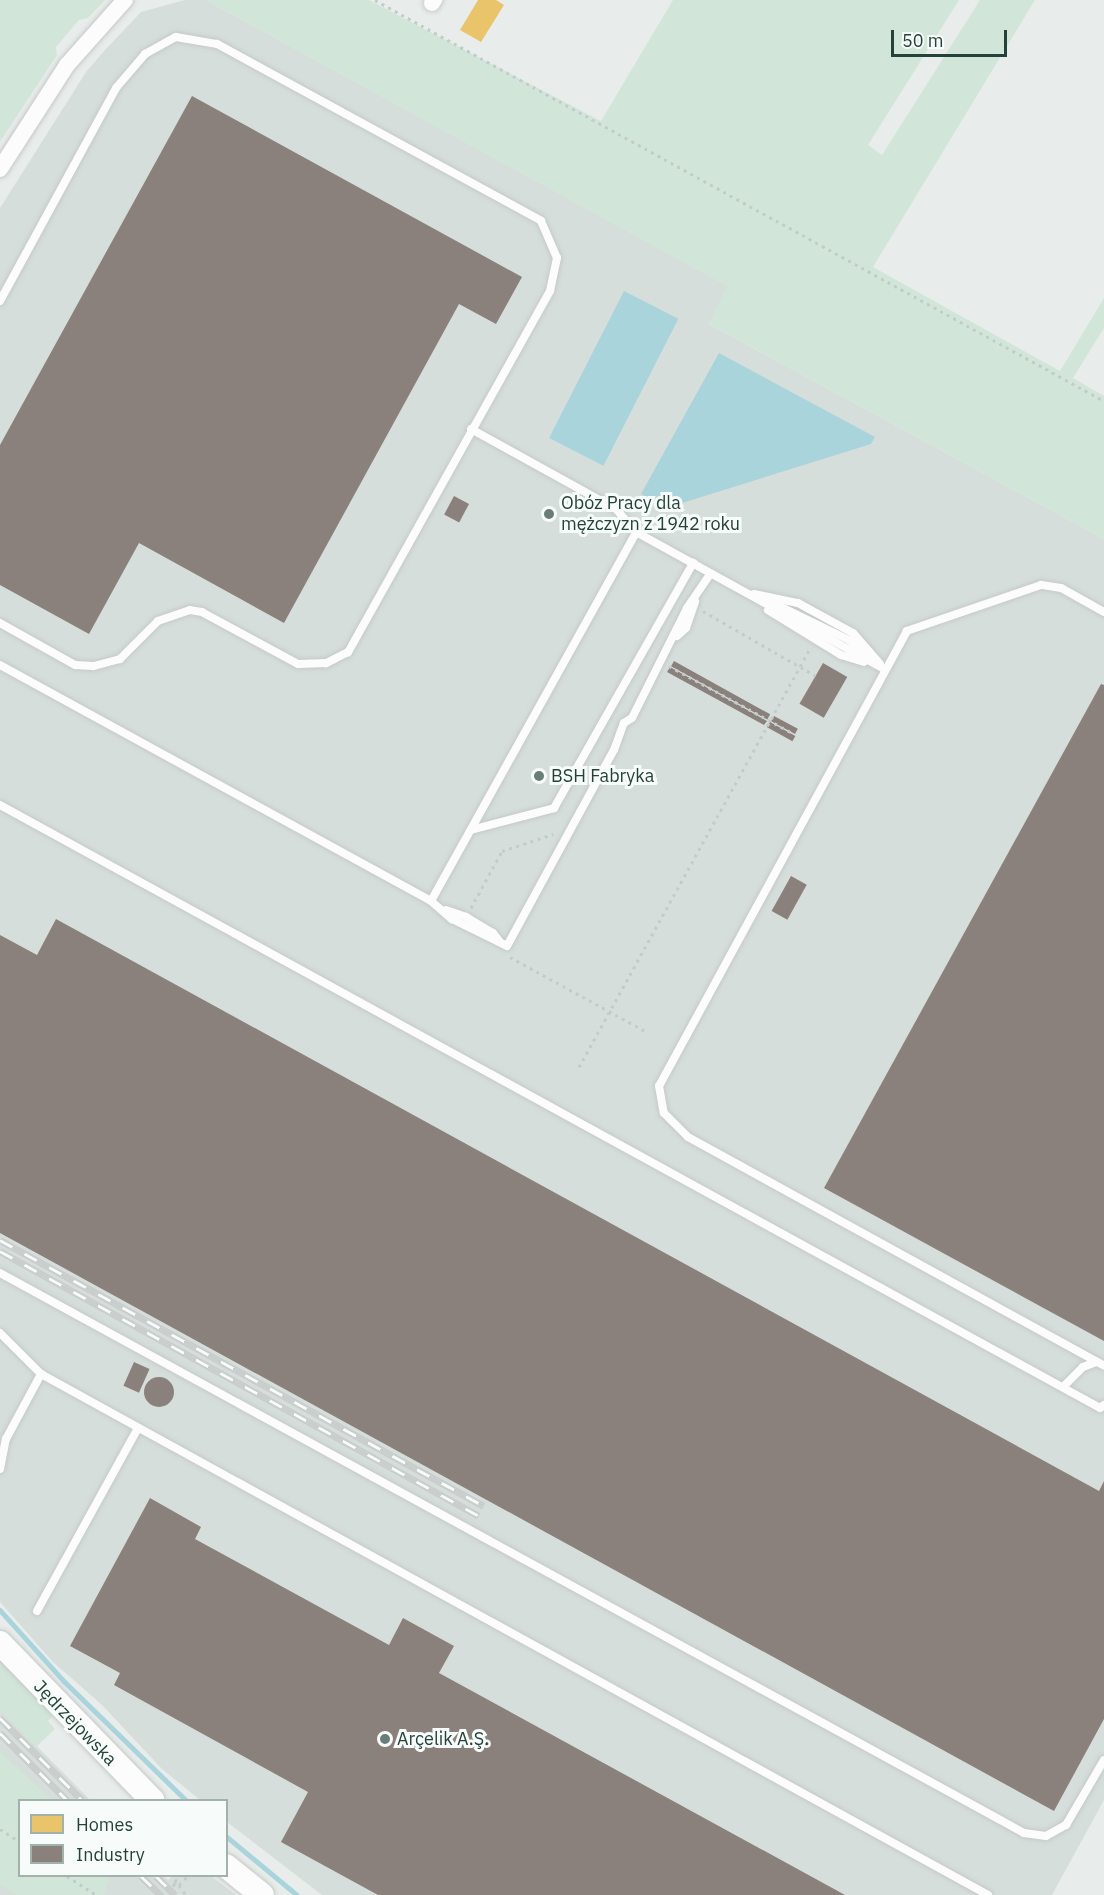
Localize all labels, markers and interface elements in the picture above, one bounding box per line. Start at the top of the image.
scale bar [894,18,1010,56]
text: 50 m [902,29,944,52]
place label: Obóz Pracy dla mężczyzn z 1942 roku [561,493,740,536]
marker: Obóz Pracy dla mężczyzn z 1942 roku [542,507,556,521]
place label: BSH Fabryka [551,765,654,787]
marker: BSH Fabryka [532,769,546,783]
street label: Jędrzejowska [29,1676,121,1770]
place label: Arçelik A.Ş. [397,1728,489,1750]
marker: Arçelik A.Ş. [378,1732,392,1746]
legend [18,1799,228,1877]
text: Homes [76,1813,133,1836]
text: Industry [76,1843,145,1866]

